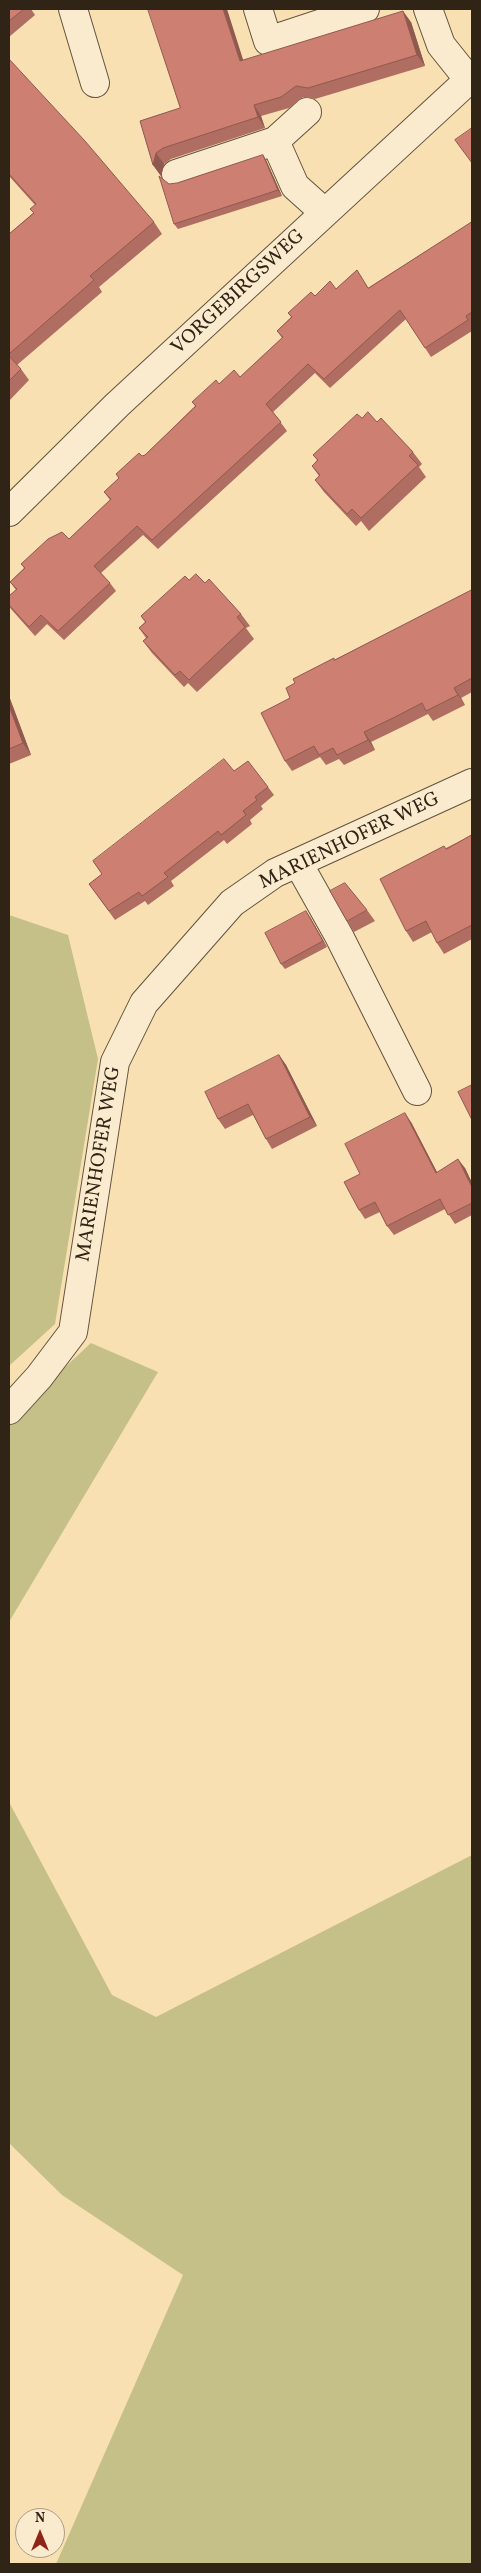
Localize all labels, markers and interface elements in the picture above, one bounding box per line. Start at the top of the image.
street label: VORGEBIRGSWEG [167,225,311,361]
street label: MARIENHOFER WEG [256,788,444,896]
street label: MARIENHOFER WEG [73,1065,127,1263]
north arrow [15,2508,65,2558]
text: N [35,2509,45,2528]

